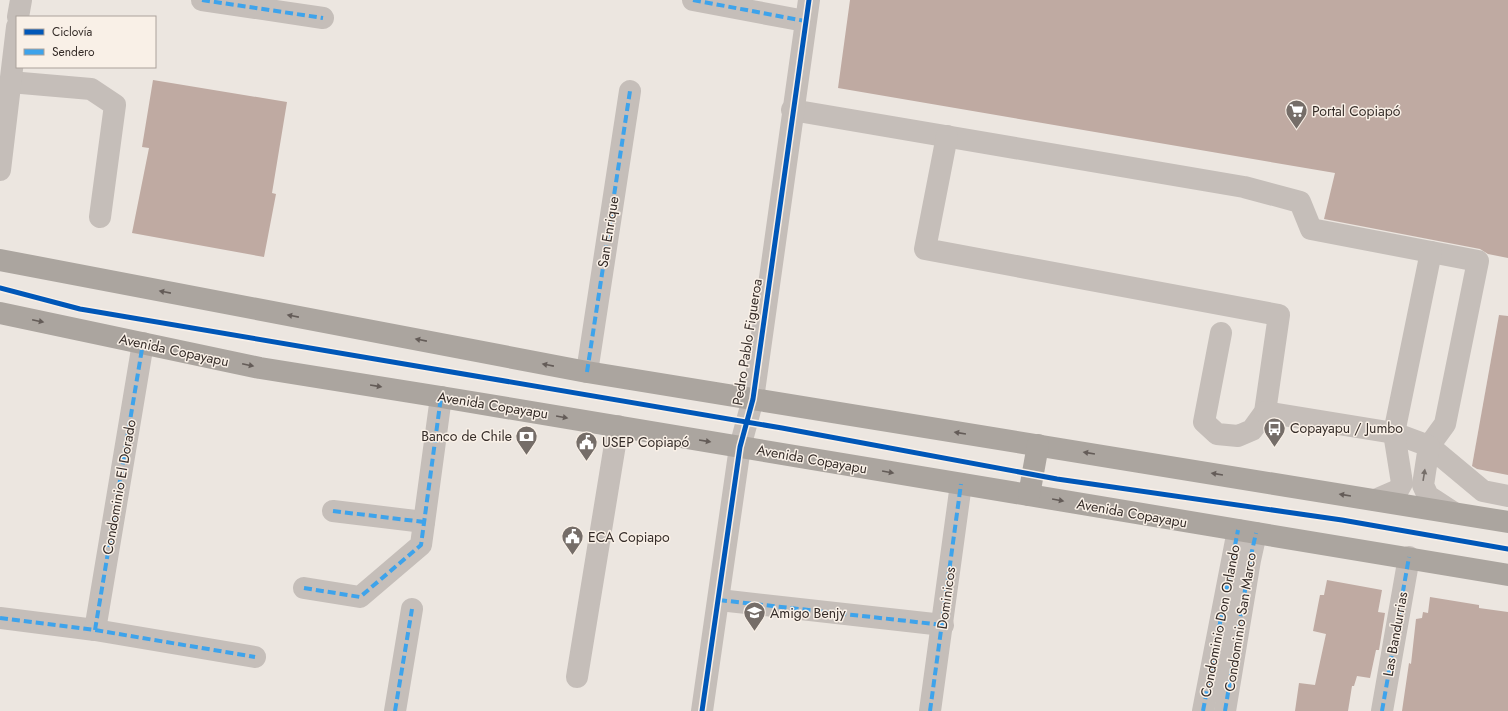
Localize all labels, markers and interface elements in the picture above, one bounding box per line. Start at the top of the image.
legend [16,16,156,68]
text: Ciclovía [52,23,93,41]
text: Sendero [52,43,95,61]
supermarket icon: Portal Copiapó [1284,98,1310,131]
place label: Portal Copiapó [1312,101,1401,121]
street label: San Enrique [592,195,624,269]
street label: Pedro Pablo Figueroa [727,277,767,407]
one-way arrow [159,288,171,294]
one-way arrow [287,313,299,319]
one-way arrow [32,319,44,325]
street label: Avenida Copayapu [117,329,231,371]
one-way arrow [415,337,427,343]
one-way arrow [542,361,555,367]
one-way arrow [241,363,254,369]
one-way arrow [370,383,382,389]
street label: Avenida Copayapu [436,386,550,424]
one-way arrow [556,414,569,420]
bus stop icon: Copayapu / Jumbo [1262,415,1288,448]
street label: Condominio El Dorado [97,417,141,556]
place label: Copayapu / Jumbo [1290,418,1403,438]
bank icon: Banco de Chile [514,423,540,456]
place label: Banco de Chile [421,426,512,446]
public building icon: USEP Copiapó [574,429,600,462]
one-way arrow [954,429,966,435]
place label: USEP Copiapó [602,432,690,452]
one-way arrow [698,438,711,444]
street label: Avenida Copayapu [755,439,869,479]
one-way arrow [1082,450,1095,456]
one-way arrow [882,469,894,475]
one-way arrow [1422,469,1428,481]
one-way arrow [1211,471,1223,477]
one-way arrow [1339,492,1351,498]
street label: Avenida Copayapu [1075,493,1189,533]
one-way arrow [1051,497,1064,503]
public building icon: ECA Copiapo [560,524,586,557]
place label: ECA Copiapo [588,527,670,547]
street label: Condominio Don Orlando [1195,543,1245,699]
street label: Condominio San Marco [1219,551,1261,693]
street label: Dominicos [932,565,960,630]
street label: Las Bandurrias [1378,590,1412,678]
school or university icon: Amigo Benjy [742,600,768,633]
place label: Amigo Benjy [770,603,846,623]

